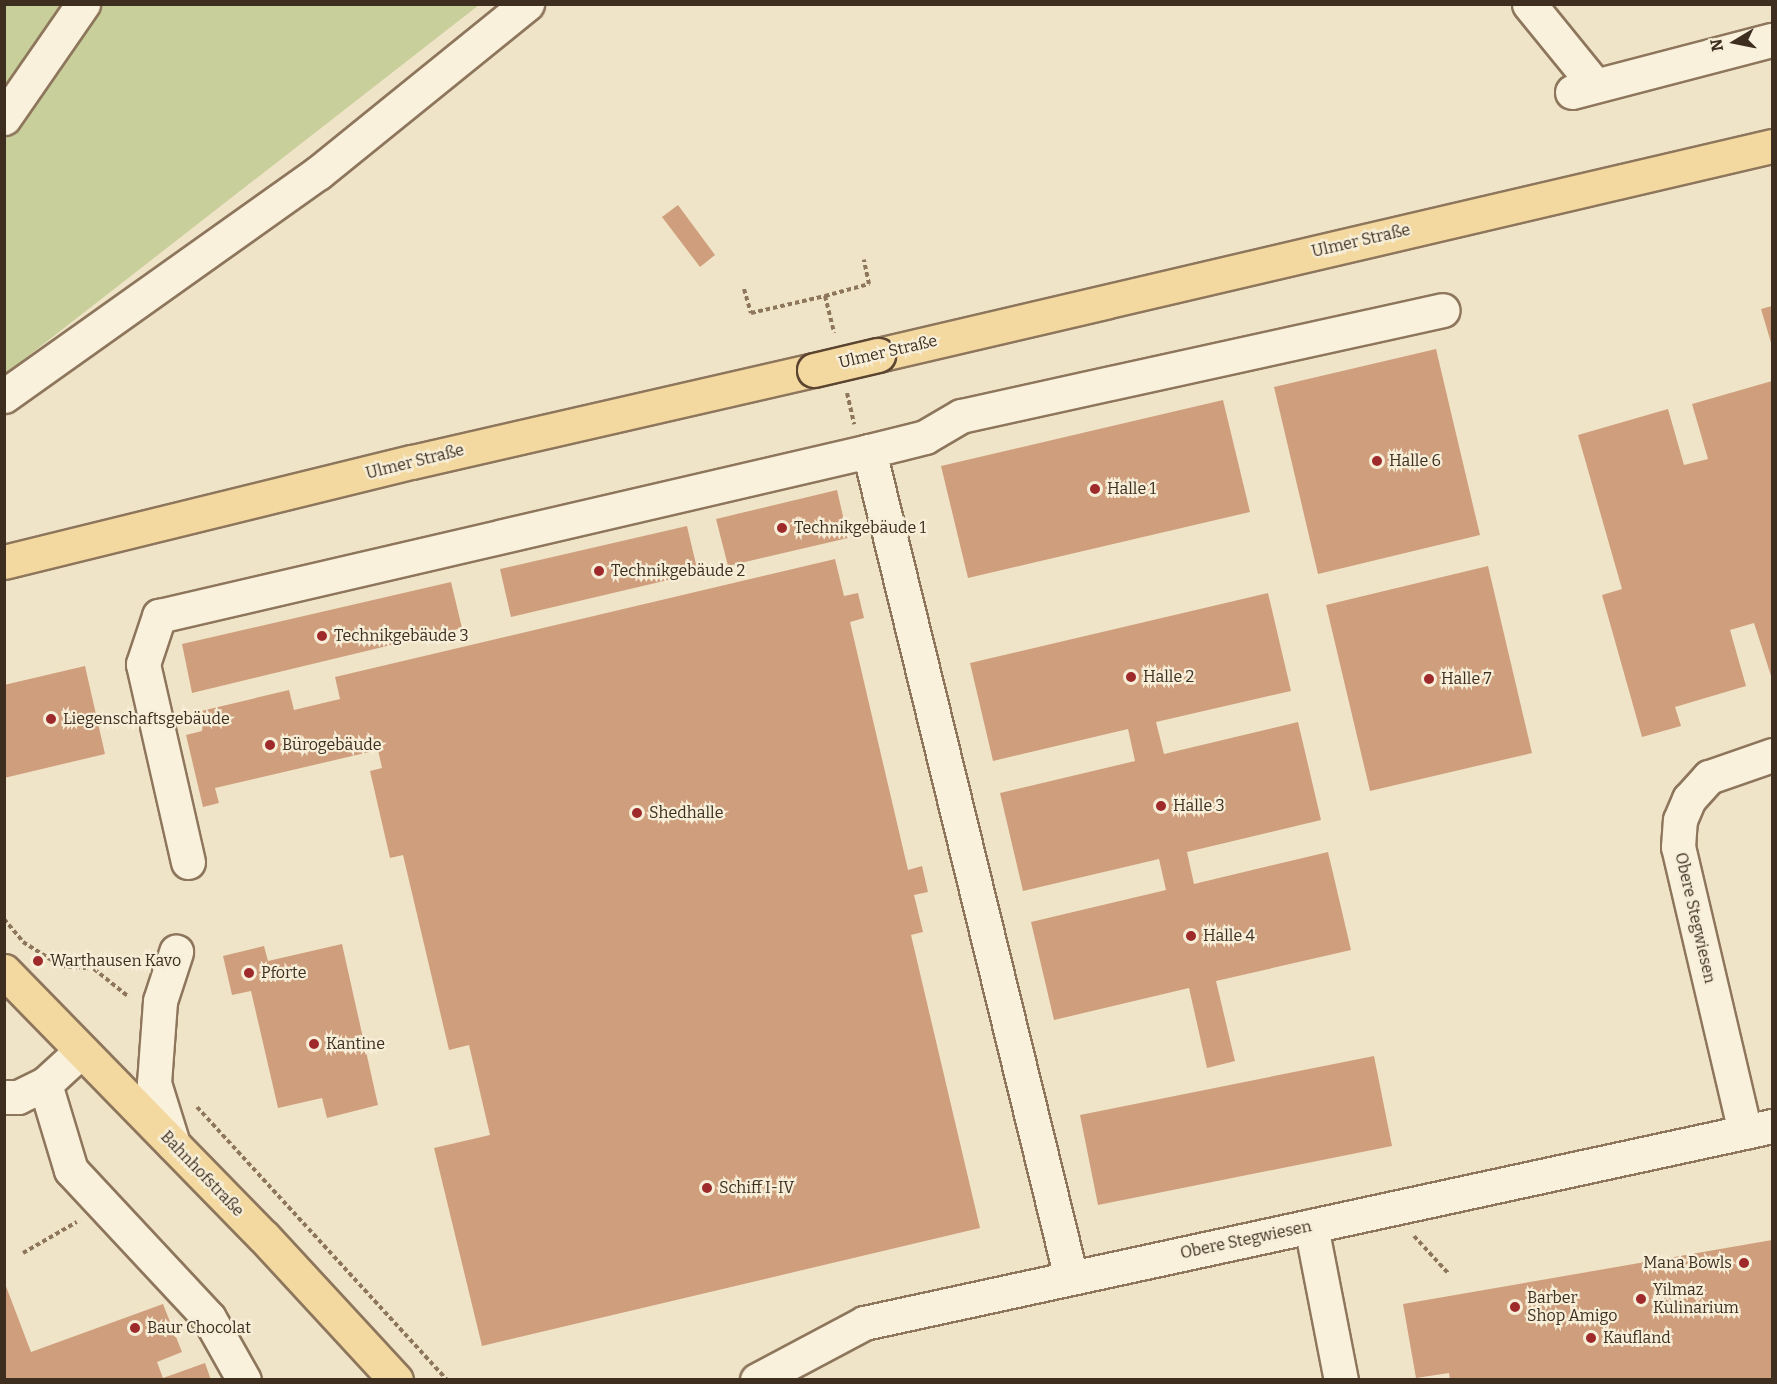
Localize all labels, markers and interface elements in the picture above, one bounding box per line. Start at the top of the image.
north arrow [1705,12,1765,72]
text: N [1706,37,1727,53]
street label: Ulmer Straße [1310,220,1412,262]
street label: Ulmer Straße [837,331,939,373]
street label: Ulmer Straße [364,441,466,483]
place label: Halle 6 [1389,451,1441,471]
marker: Halle 6 [1370,454,1384,468]
place label: Halle 1 [1107,479,1156,499]
marker: Halle 1 [1088,482,1102,496]
place label: Technikgebäude 1 [794,518,926,538]
marker: Technikgebäude 1 [775,521,789,535]
place label: Technikgebäude 2 [611,561,745,581]
marker: Technikgebäude 2 [592,564,606,578]
place label: Technikgebäude 3 [334,626,469,646]
marker: Technikgebäude 3 [315,629,329,643]
place label: Halle 2 [1143,667,1194,687]
place label: Halle 7 [1441,669,1491,689]
marker: Halle 2 [1124,670,1138,684]
marker: Halle 7 [1422,672,1436,686]
place label: Liegenschaftsgebäude [63,709,230,729]
marker: Liegenschaftsgebäude [44,712,58,726]
place label: Bürogebäude [282,735,382,755]
marker: Bürogebäude [263,738,277,752]
place label: Halle 3 [1173,796,1225,816]
marker: Halle 3 [1154,799,1168,813]
place label: Shedhalle [649,803,723,823]
marker: Shedhalle [630,806,644,820]
street label: Obere Stegwiesen [1671,851,1719,985]
place label: Halle 4 [1203,926,1255,946]
marker: Halle 4 [1184,929,1198,943]
place label: Warthausen Kavo [50,951,181,971]
marker: Warthausen Kavo [31,954,45,968]
place label: Pforte [261,963,306,983]
marker: Pforte [242,966,256,980]
place label: Kantine [326,1034,385,1054]
marker: Kantine [307,1037,321,1051]
street label: Bahnhofstraße [156,1127,248,1221]
place label: Schiff I-IV [719,1178,794,1198]
marker: Schiff I-IV [700,1181,714,1195]
street label: Obere Stegwiesen [1179,1217,1313,1263]
place label: Mana Bowls [1643,1253,1732,1273]
marker: Mana Bowls [1737,1256,1751,1270]
place label: Yilmaz Kulinarium [1653,1280,1739,1318]
place label: Barber Shop Amigo [1527,1288,1617,1326]
marker: Yilmaz Kulinarium [1634,1292,1648,1306]
marker: Barber Shop Amigo [1508,1300,1522,1314]
place label: Baur Chocolat [147,1318,251,1338]
marker: Baur Chocolat [128,1321,142,1335]
place label: Kaufland [1603,1328,1671,1348]
marker: Kaufland [1584,1331,1598,1345]

